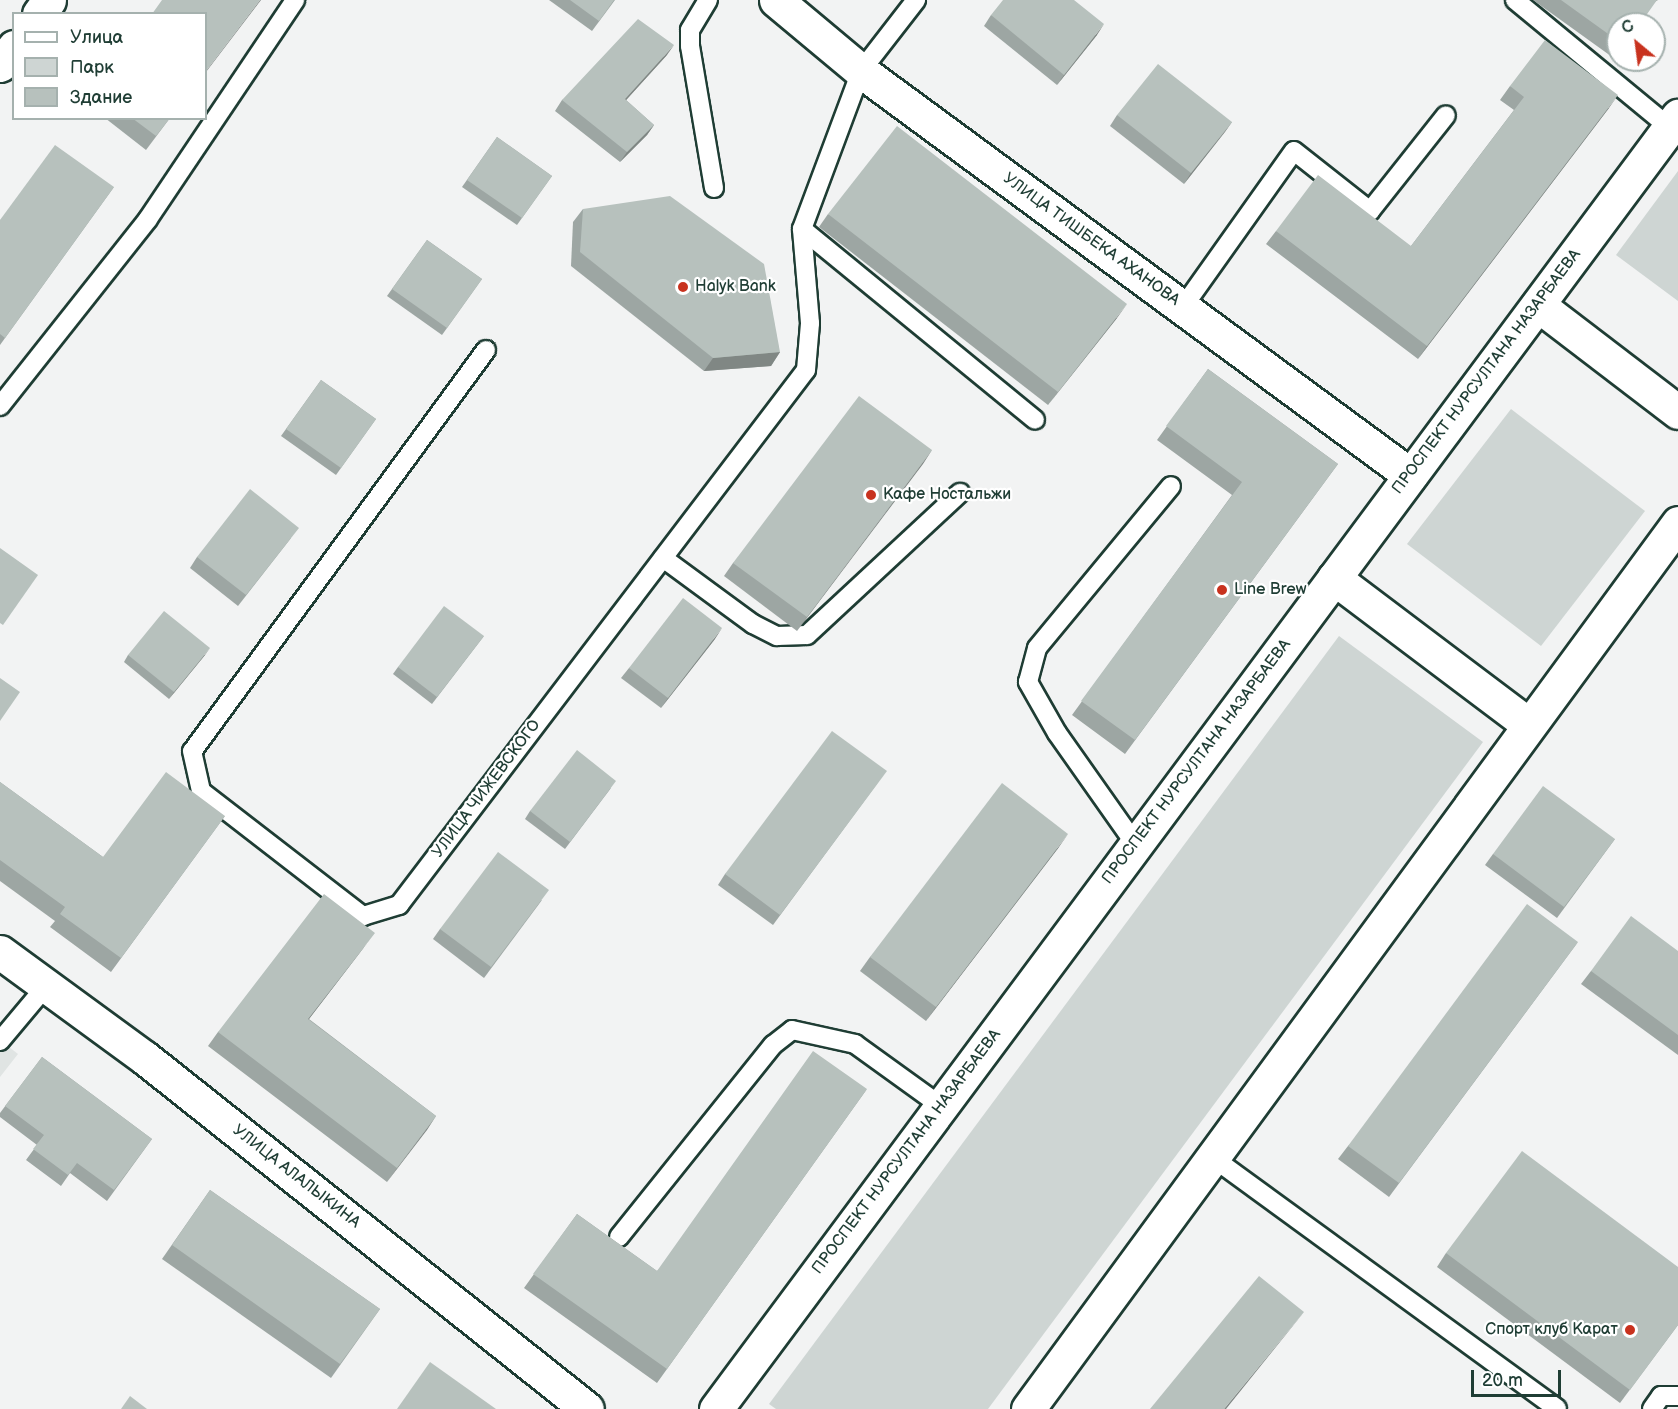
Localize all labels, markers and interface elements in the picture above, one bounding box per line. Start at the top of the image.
legend [12,12,207,120]
north arrow [1606,12,1666,72]
text: С [1619,17,1637,39]
text: Улица [70,27,123,48]
text: Парк [70,57,114,78]
text: Здание [70,87,132,108]
street label: УЛИЦА ТИШБЕКА АХАНОВА [999,170,1183,310]
street label: ПРОСПЕКТ НУРСУЛТАНА НАЗАРБАЕВА [1389,246,1585,498]
place label: Halyk Bank [695,277,776,297]
marker: Halyk Bank [676,280,690,294]
place label: Кафе Ностальжи [883,485,1011,505]
marker: Кафе Ностальжи [864,488,878,502]
place label: Line Brew [1234,580,1306,600]
marker: Line Brew [1215,583,1229,597]
street label: ПРОСПЕКТ НУРСУЛТАНА НАЗАРБАЕВА [1099,636,1295,888]
street label: УЛИЦА ЧИЖЕВСКОГО [429,716,545,862]
street label: ПРОСПЕКТ НУРСУЛТАНА НАЗАРБАЕВА [809,1026,1005,1278]
street label: УЛИЦА АЛАЛЫКИНА [228,1121,364,1233]
place label: Спорт клуб Карат [1485,1320,1618,1340]
marker: Спорт клуб Карат [1623,1323,1637,1337]
scale bar [1474,1358,1564,1396]
text: 20 m [1482,1370,1523,1391]

